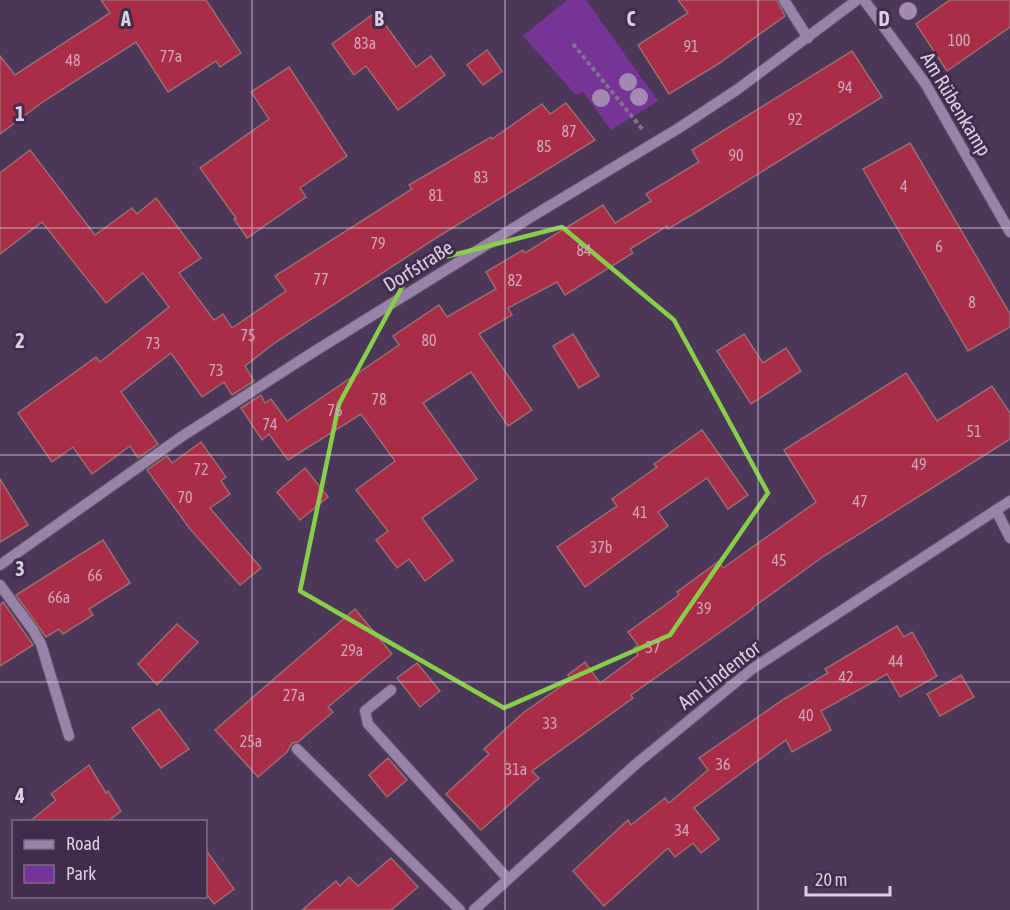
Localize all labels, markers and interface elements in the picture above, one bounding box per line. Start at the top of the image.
text: A [120,7,131,30]
text: B [374,7,384,30]
text: C [627,7,636,30]
text: D [878,7,890,30]
house number: 100 [948,31,970,49]
house number: 83a [354,34,376,52]
house number: 91 [683,37,699,55]
house number: 77a [160,47,182,65]
street label: Am Rübenkamp [916,48,996,160]
house number: 48 [65,51,81,69]
house number: 94 [837,78,853,96]
text: 1 [15,102,25,125]
house number: 92 [787,110,803,128]
house number: 87 [561,122,577,140]
house number: 85 [536,137,552,155]
house number: 90 [728,146,744,164]
house number: 83 [473,168,489,186]
house number: 4 [900,177,908,195]
house number: 81 [428,186,444,204]
house number: 79 [370,234,386,252]
street label: Dorfstraße [379,235,457,296]
house number: 6 [935,237,943,255]
house number: 84 [576,241,592,259]
house number: 77 [313,270,329,288]
house number: 82 [507,271,523,289]
house number: 8 [968,293,976,311]
house number: 75 [240,326,256,344]
text: 2 [15,329,25,352]
house number: 80 [421,331,437,349]
house number: 73 [145,334,161,352]
house number: 73 [208,361,224,379]
house number: 78 [371,390,387,408]
house number: 76 [327,401,343,419]
house number: 74 [262,415,278,433]
house number: 51 [966,422,982,440]
house number: 49 [911,455,927,473]
house number: 72 [193,460,209,478]
house number: 70 [177,488,193,506]
house number: 47 [852,492,868,510]
house number: 41 [632,503,648,521]
house number: 37b [590,538,612,556]
house number: 45 [771,551,787,569]
text: 3 [15,557,25,580]
house number: 66 [87,566,103,584]
house number: 66a [48,588,70,606]
house number: 39 [696,599,712,617]
street label: Am Lindentor [673,635,765,714]
house number: 37 [645,638,661,656]
house number: 29a [341,641,363,659]
house number: 44 [888,652,904,670]
house number: 42 [838,668,854,686]
house number: 27a [283,686,305,704]
house number: 40 [798,706,814,724]
house number: 33 [542,714,558,732]
house number: 25a [240,732,262,750]
house number: 36 [715,755,731,773]
house number: 31a [505,760,527,778]
text: 4 [14,784,25,807]
legend [12,820,207,898]
house number: 34 [674,821,690,839]
text: Road [66,833,100,854]
scale bar [806,859,890,897]
text: Park [66,863,96,884]
text: 20 m [815,869,847,890]

